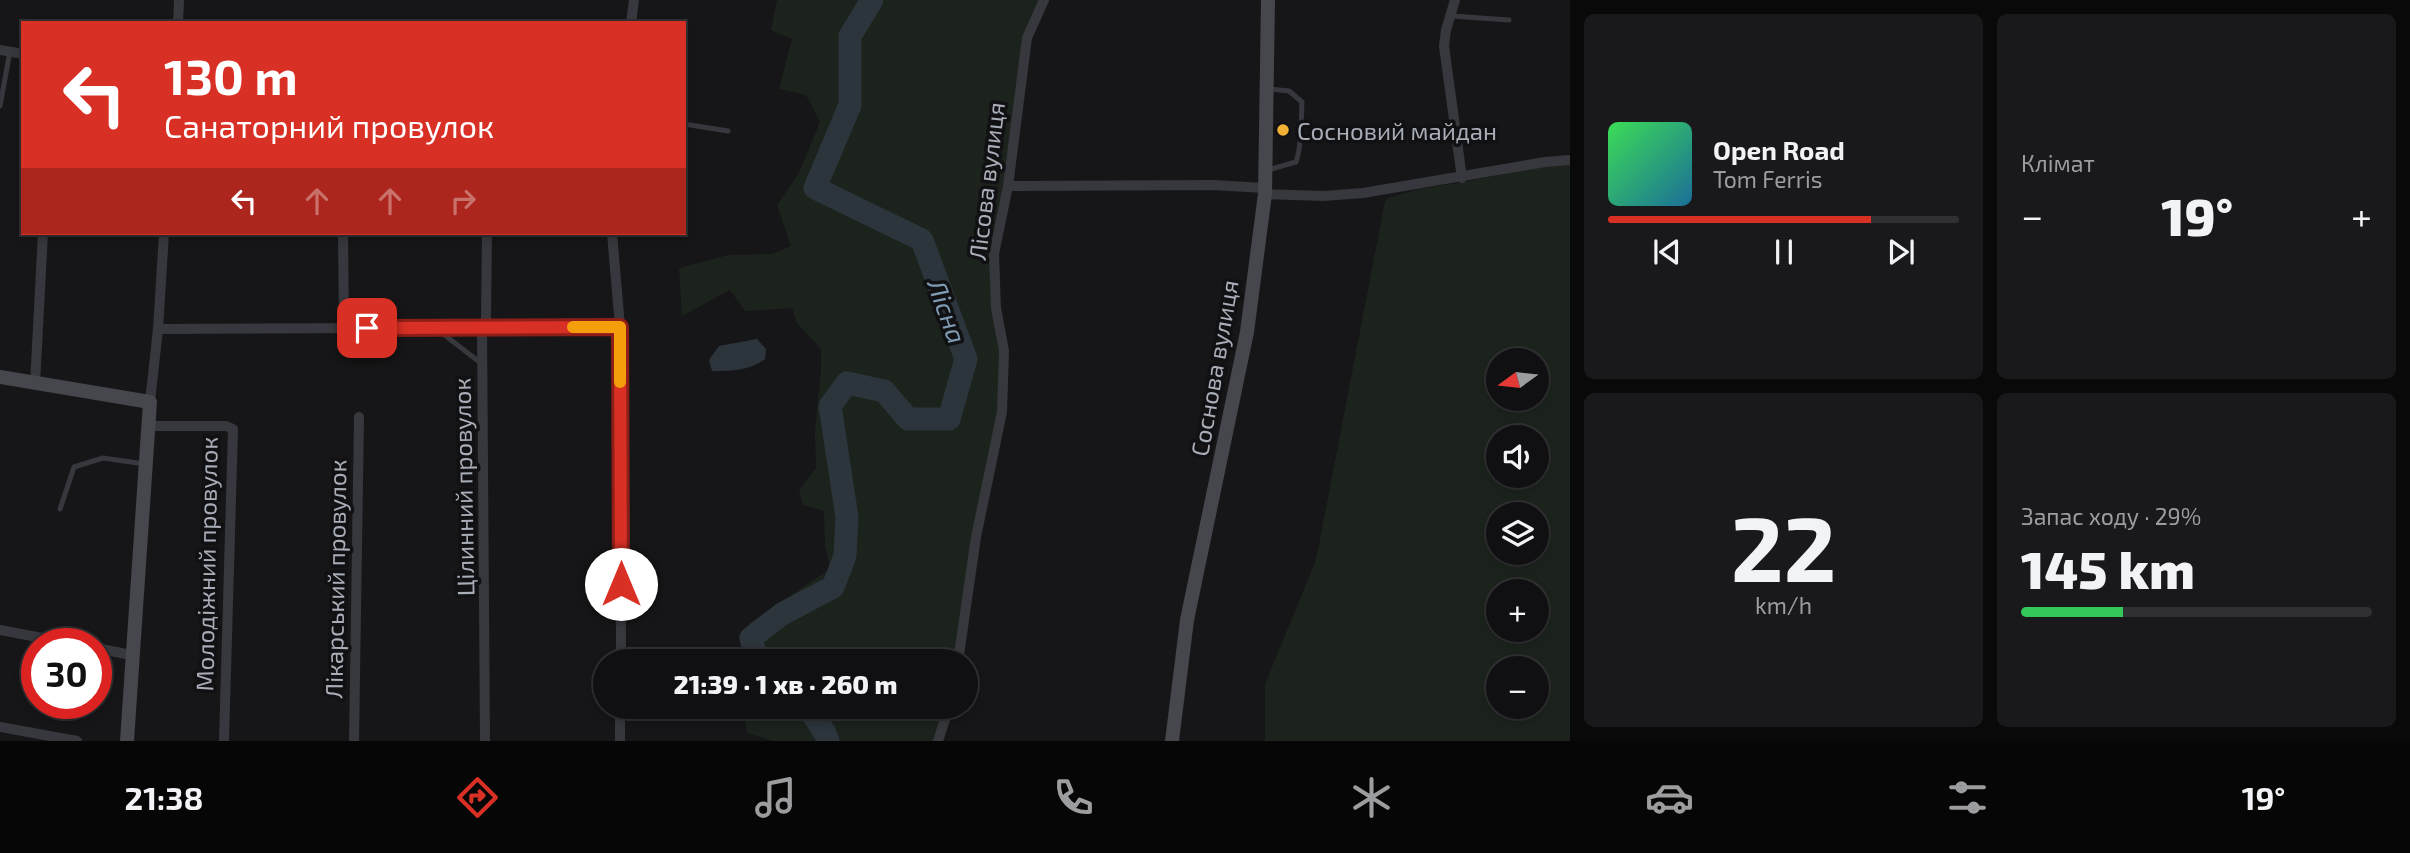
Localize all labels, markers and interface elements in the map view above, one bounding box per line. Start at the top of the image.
text: 130 m [164,46,298,105]
icon: left [49,49,140,140]
street label: Лісова вулиця [962,100,1011,262]
text: Санаторний провулок [164,106,494,144]
place label: Сосновий майдан [1297,116,1497,145]
marker: Сосновий майдан [1275,122,1291,138]
text: Open Road [1713,134,1845,165]
text: Клімат [2021,149,2095,177]
text: Tom Ferris [1713,165,1822,193]
icon: left [225,182,263,220]
icon: ahead [298,182,336,220]
icon: ahead [371,182,409,220]
icon: right [444,182,482,220]
text: 19° [2161,184,2233,246]
text: − [2021,192,2043,238]
text: + [2351,192,2372,238]
icon: previous [1648,233,1686,271]
icon: pause [1765,233,1803,271]
icon: next [1882,233,1920,271]
water label: Лісна [922,274,974,347]
street label: Соснова вулиця [1184,278,1245,459]
pin [337,298,397,358]
icon: arrive [348,309,386,347]
north arrow [1486,348,1549,411]
map controls [1486,348,1549,719]
street label: Цілинний провулок [447,377,480,596]
button: sound [1486,425,1549,488]
street label: Молодіжний провулок [189,436,224,692]
street label: Лікарський провулок [318,459,353,699]
text: 22 [1731,491,1836,600]
button: layers [1486,502,1549,565]
text: Запас ходу · 29% [2021,502,2201,530]
text: 145 km [2021,537,2195,599]
position arrow [584,547,658,621]
button: + [1486,579,1549,642]
text: km/h [1755,591,1812,619]
speed limit sign: 30 [21,628,112,719]
button: − [1486,656,1549,719]
text: 21:39 · 1 хв · 260 m [673,668,898,699]
icon: directions [453,773,502,822]
icon: music [751,773,800,822]
icon: phone [1049,773,1098,822]
icon: climate [1347,773,1396,822]
icon: car [1645,773,1694,822]
icon: filters [1943,773,1992,822]
text: 21:38 [125,778,203,816]
text: 19° [2242,778,2285,816]

